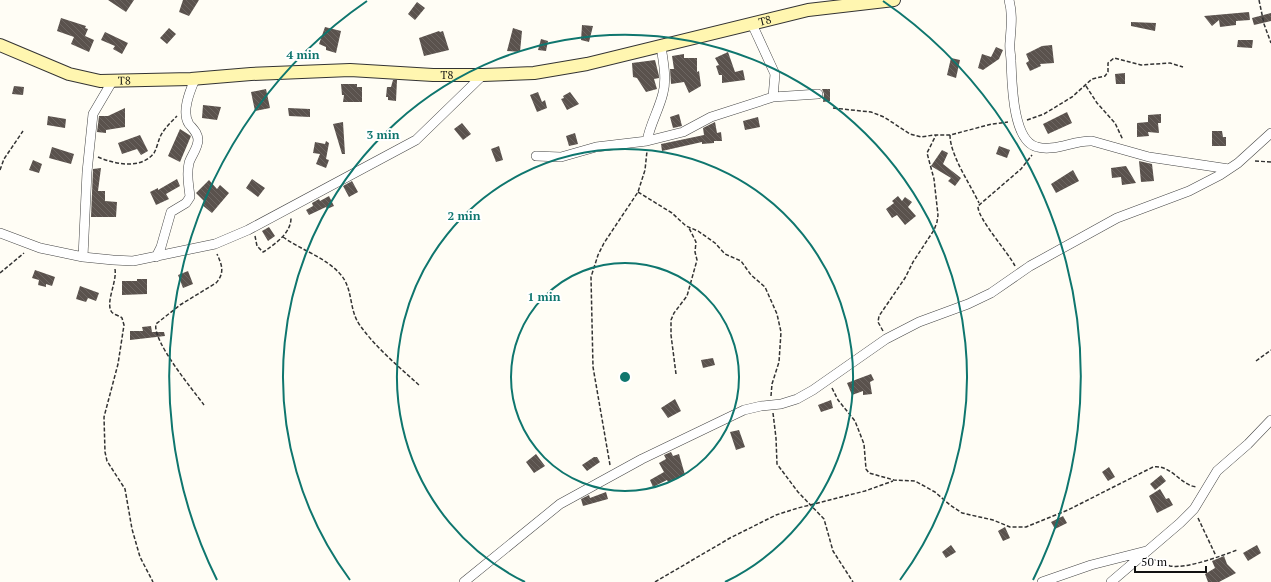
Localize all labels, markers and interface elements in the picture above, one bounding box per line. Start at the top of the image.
street label: T8 [757,12,773,29]
text: 4 min [287,47,320,62]
street label: T8 [441,68,453,82]
street label: T8 [118,73,131,88]
text: 3 min [367,127,400,142]
text: 2 min [448,208,481,223]
text: 1 min [528,289,561,304]
centre of rings [618,370,632,384]
scale bar [1135,548,1206,574]
text: 50 m [1141,554,1168,569]

